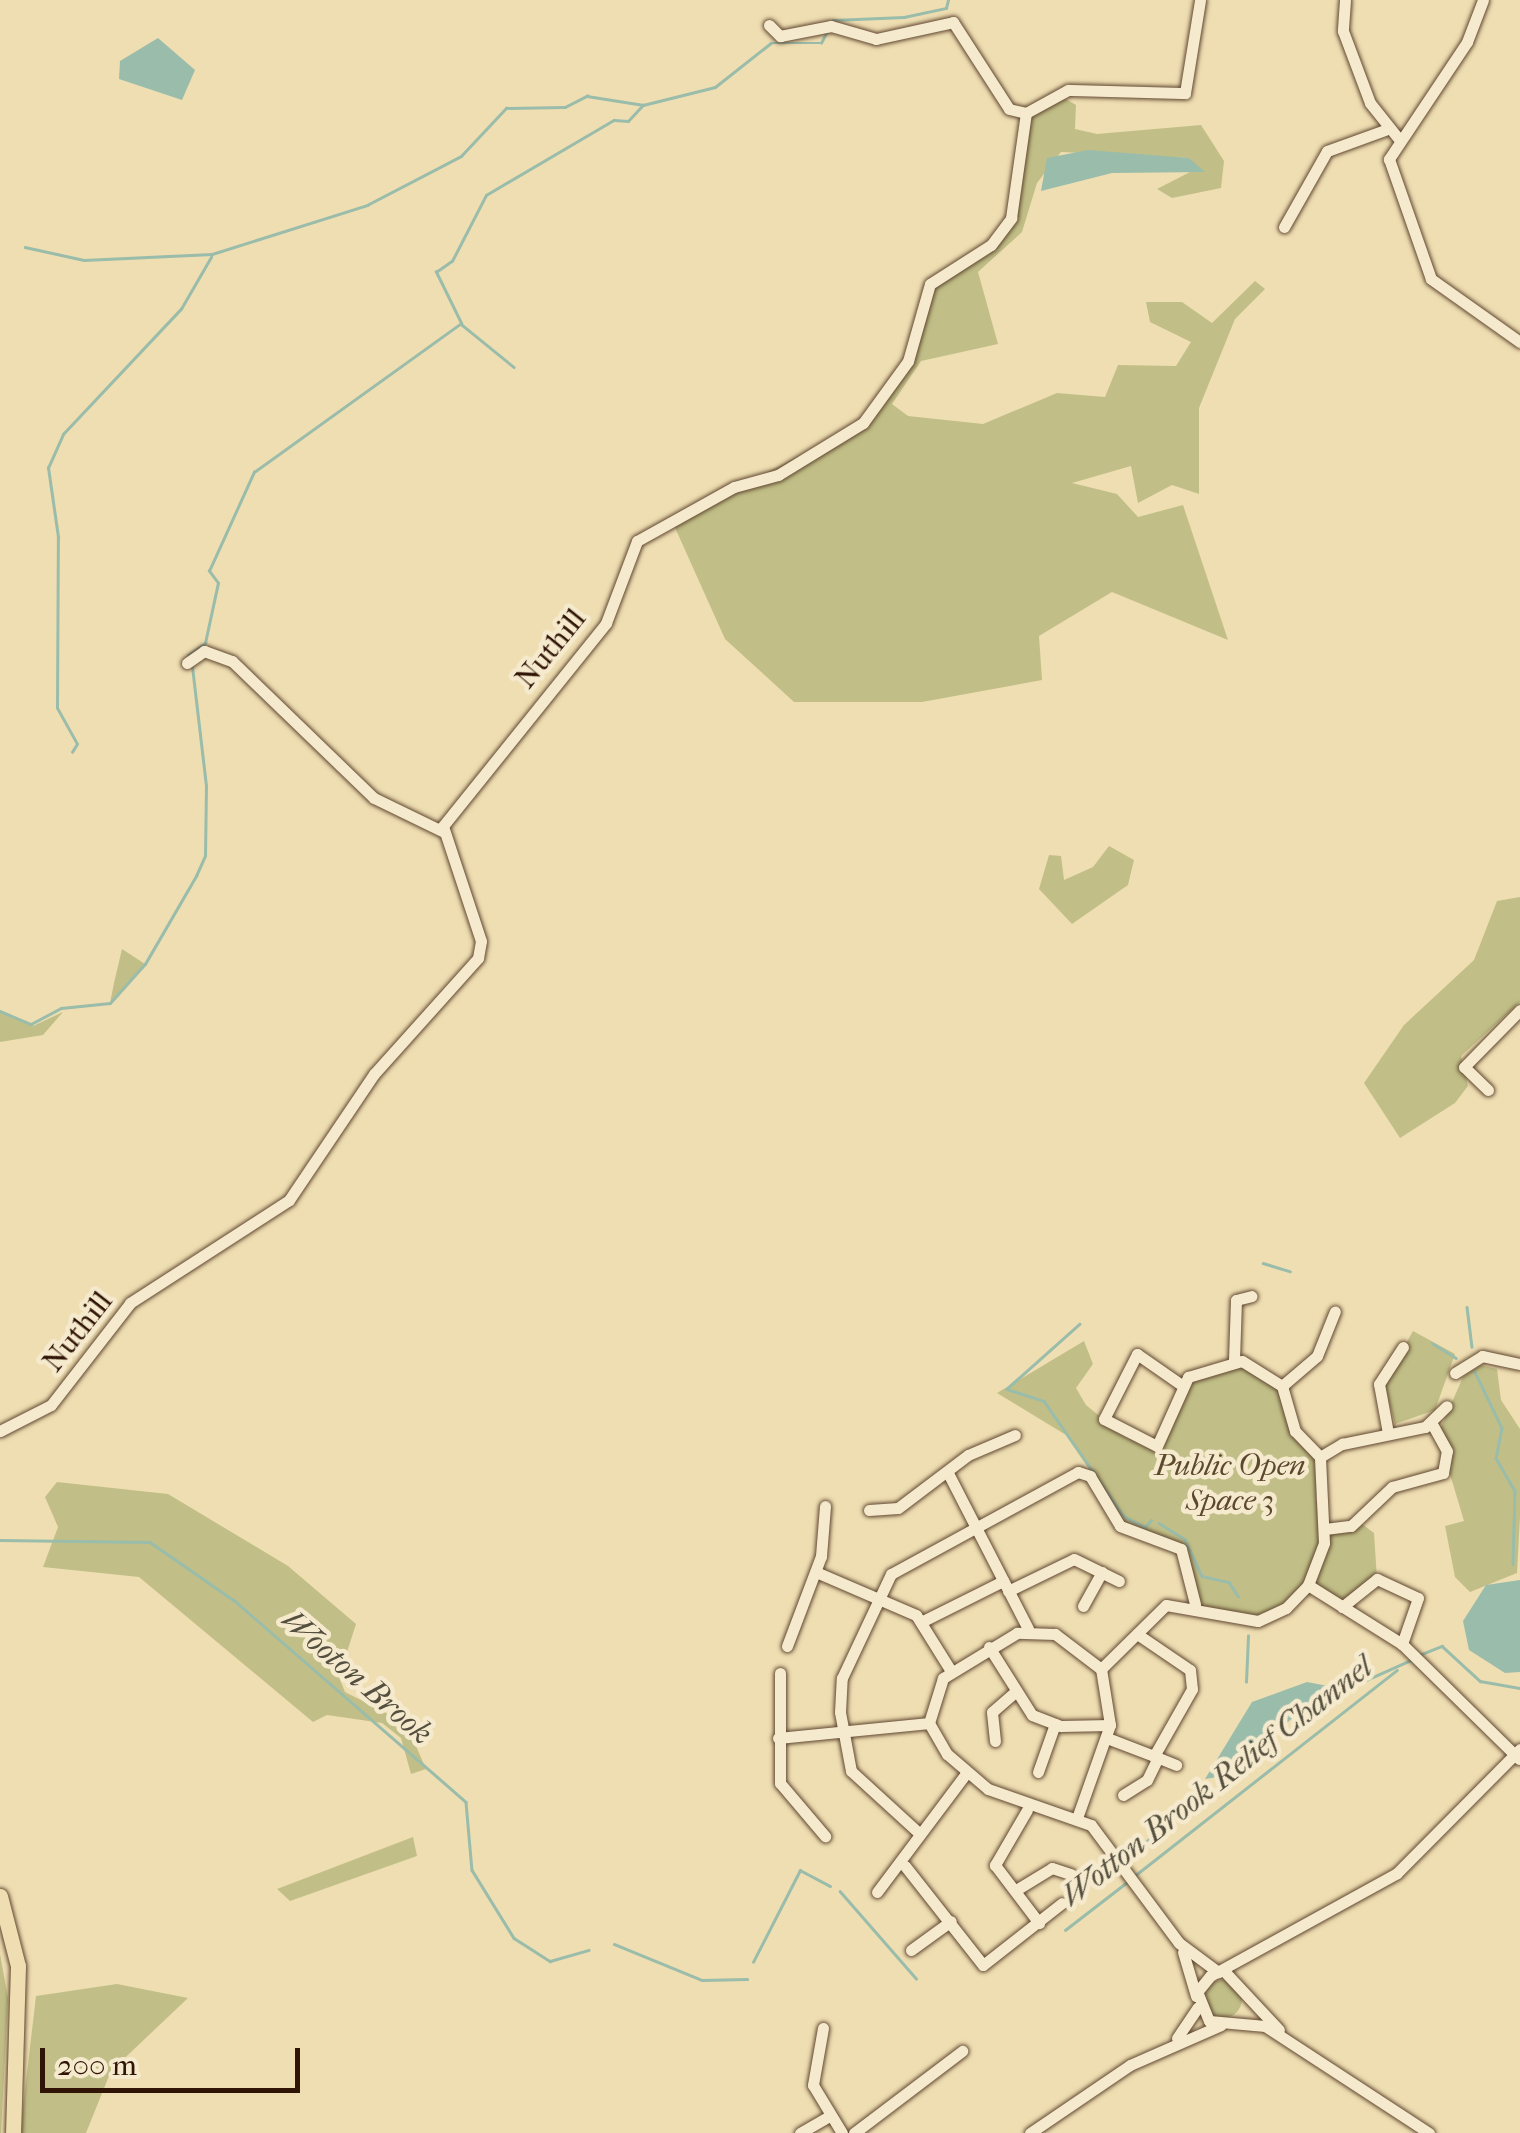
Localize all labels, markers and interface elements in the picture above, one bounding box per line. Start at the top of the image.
street label: Nuthill [508,602,594,696]
street label: Nuthill [35,1285,121,1379]
park label: Public Open Space 3 [1154,1448,1306,1518]
water label: Wooton Brook [274,1601,440,1753]
water label: Wotton Brook Relief Channel [1054,1649,1380,1915]
scale bar [45,2028,305,2090]
text: 200 m [57,2048,137,2083]

